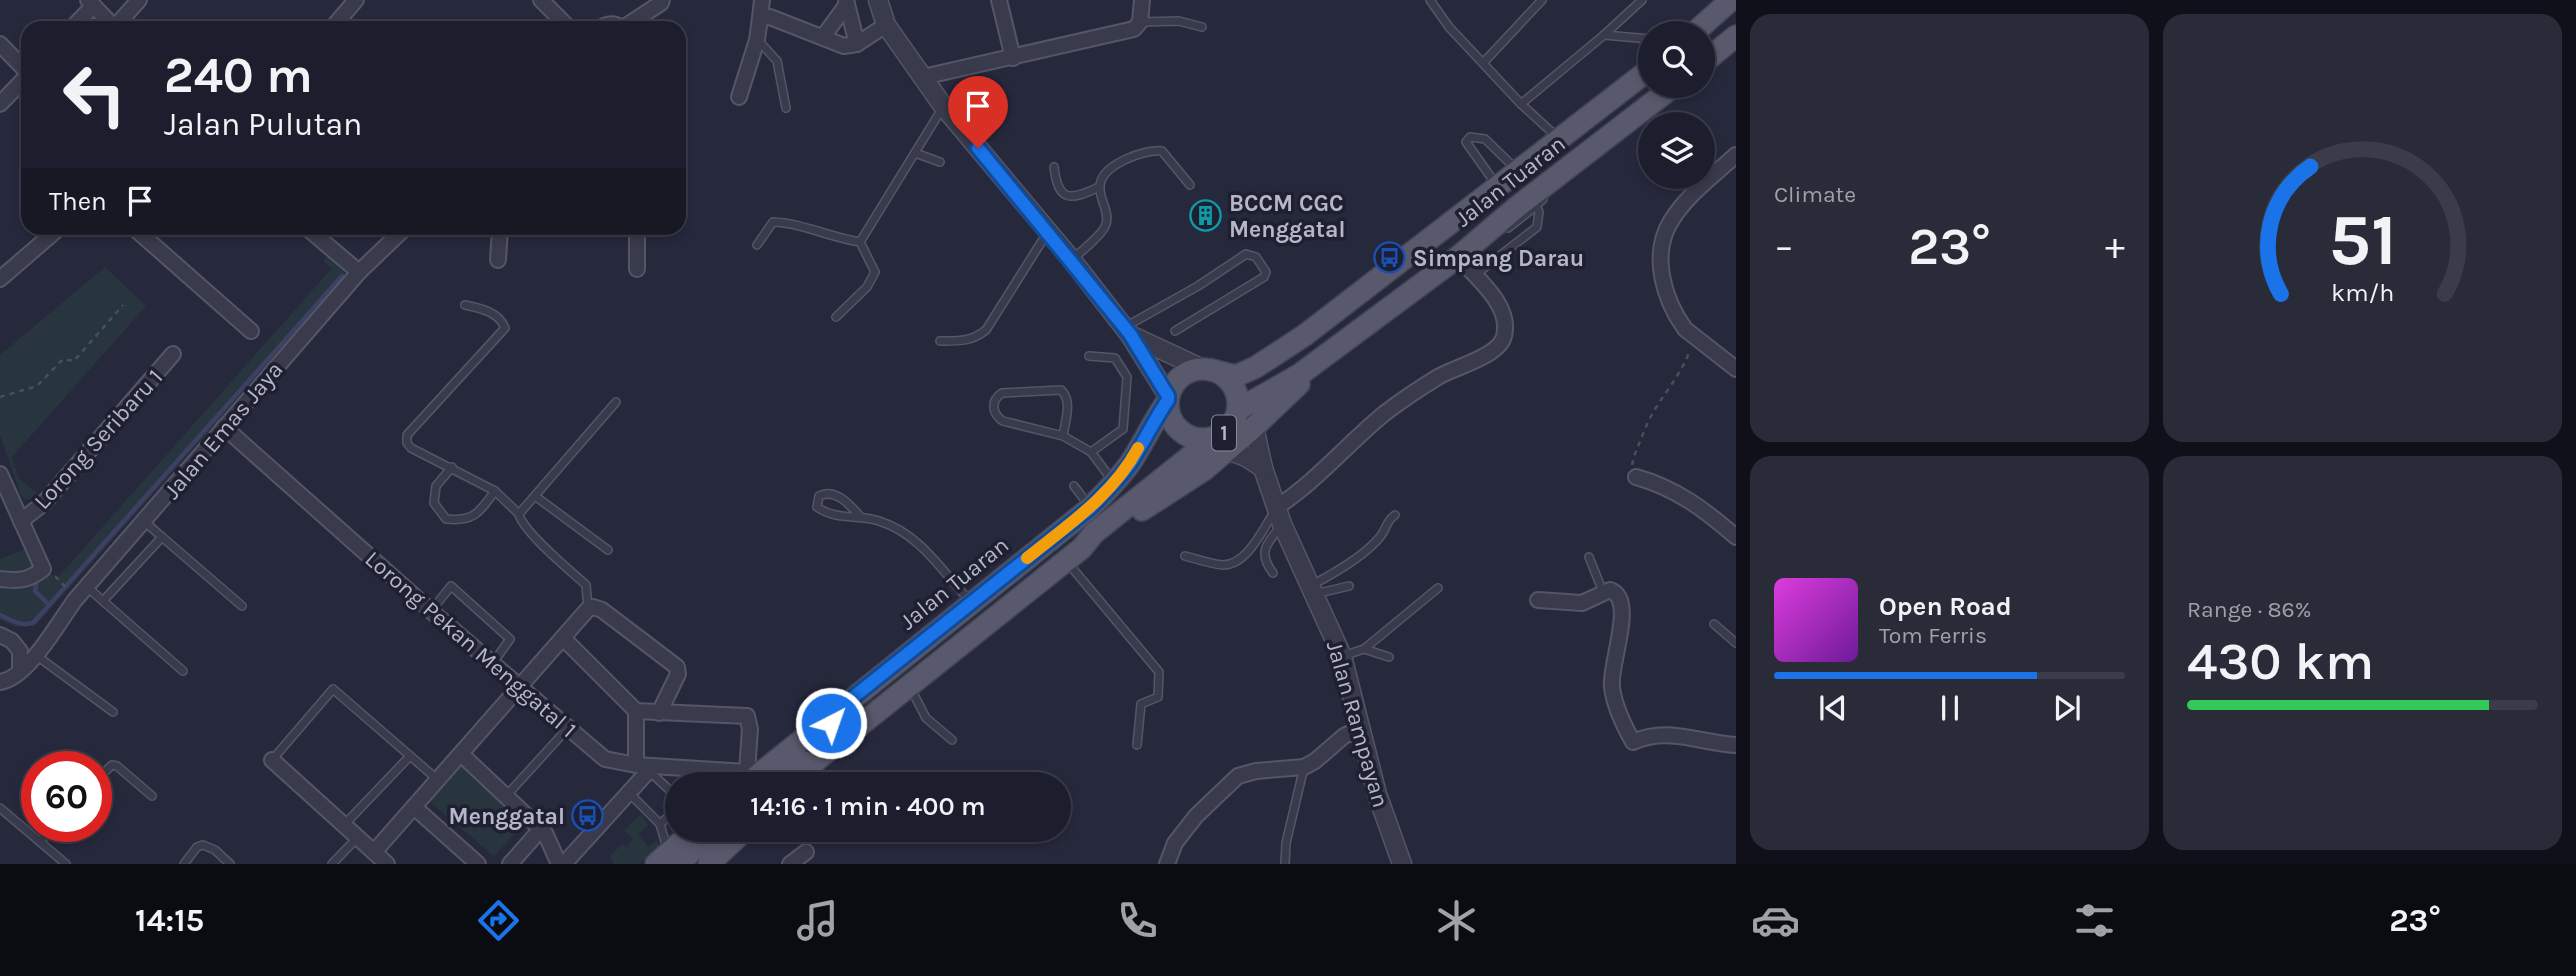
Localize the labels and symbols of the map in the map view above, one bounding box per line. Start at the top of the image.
pin [948,76,1008,148]
street label: Jalan Tuaran [1450,130,1571,233]
place label: BCCM CGC Menggatal [1229,190,1345,243]
building icon: BCCM CGC Menggatal [1189,199,1223,233]
bus stop icon: Simpang Darau [1373,241,1407,275]
place label: Simpang Darau [1413,245,1584,272]
street label: Jalan Emas Jaya [158,356,288,504]
street label: Lorong Seribaru 1 [28,364,168,515]
road number: 1 [1212,416,1236,450]
street label: Jalan Tuaran [895,531,1014,635]
street label: Lorong Pekan Menggatal 1 [360,545,582,743]
street label: Jalan Rampayan [1321,638,1394,811]
position arrow [794,686,868,760]
speed limit sign: 60 [21,751,112,842]
bus stop icon: Menggatal [571,799,605,833]
place label: Menggatal [449,803,565,830]

